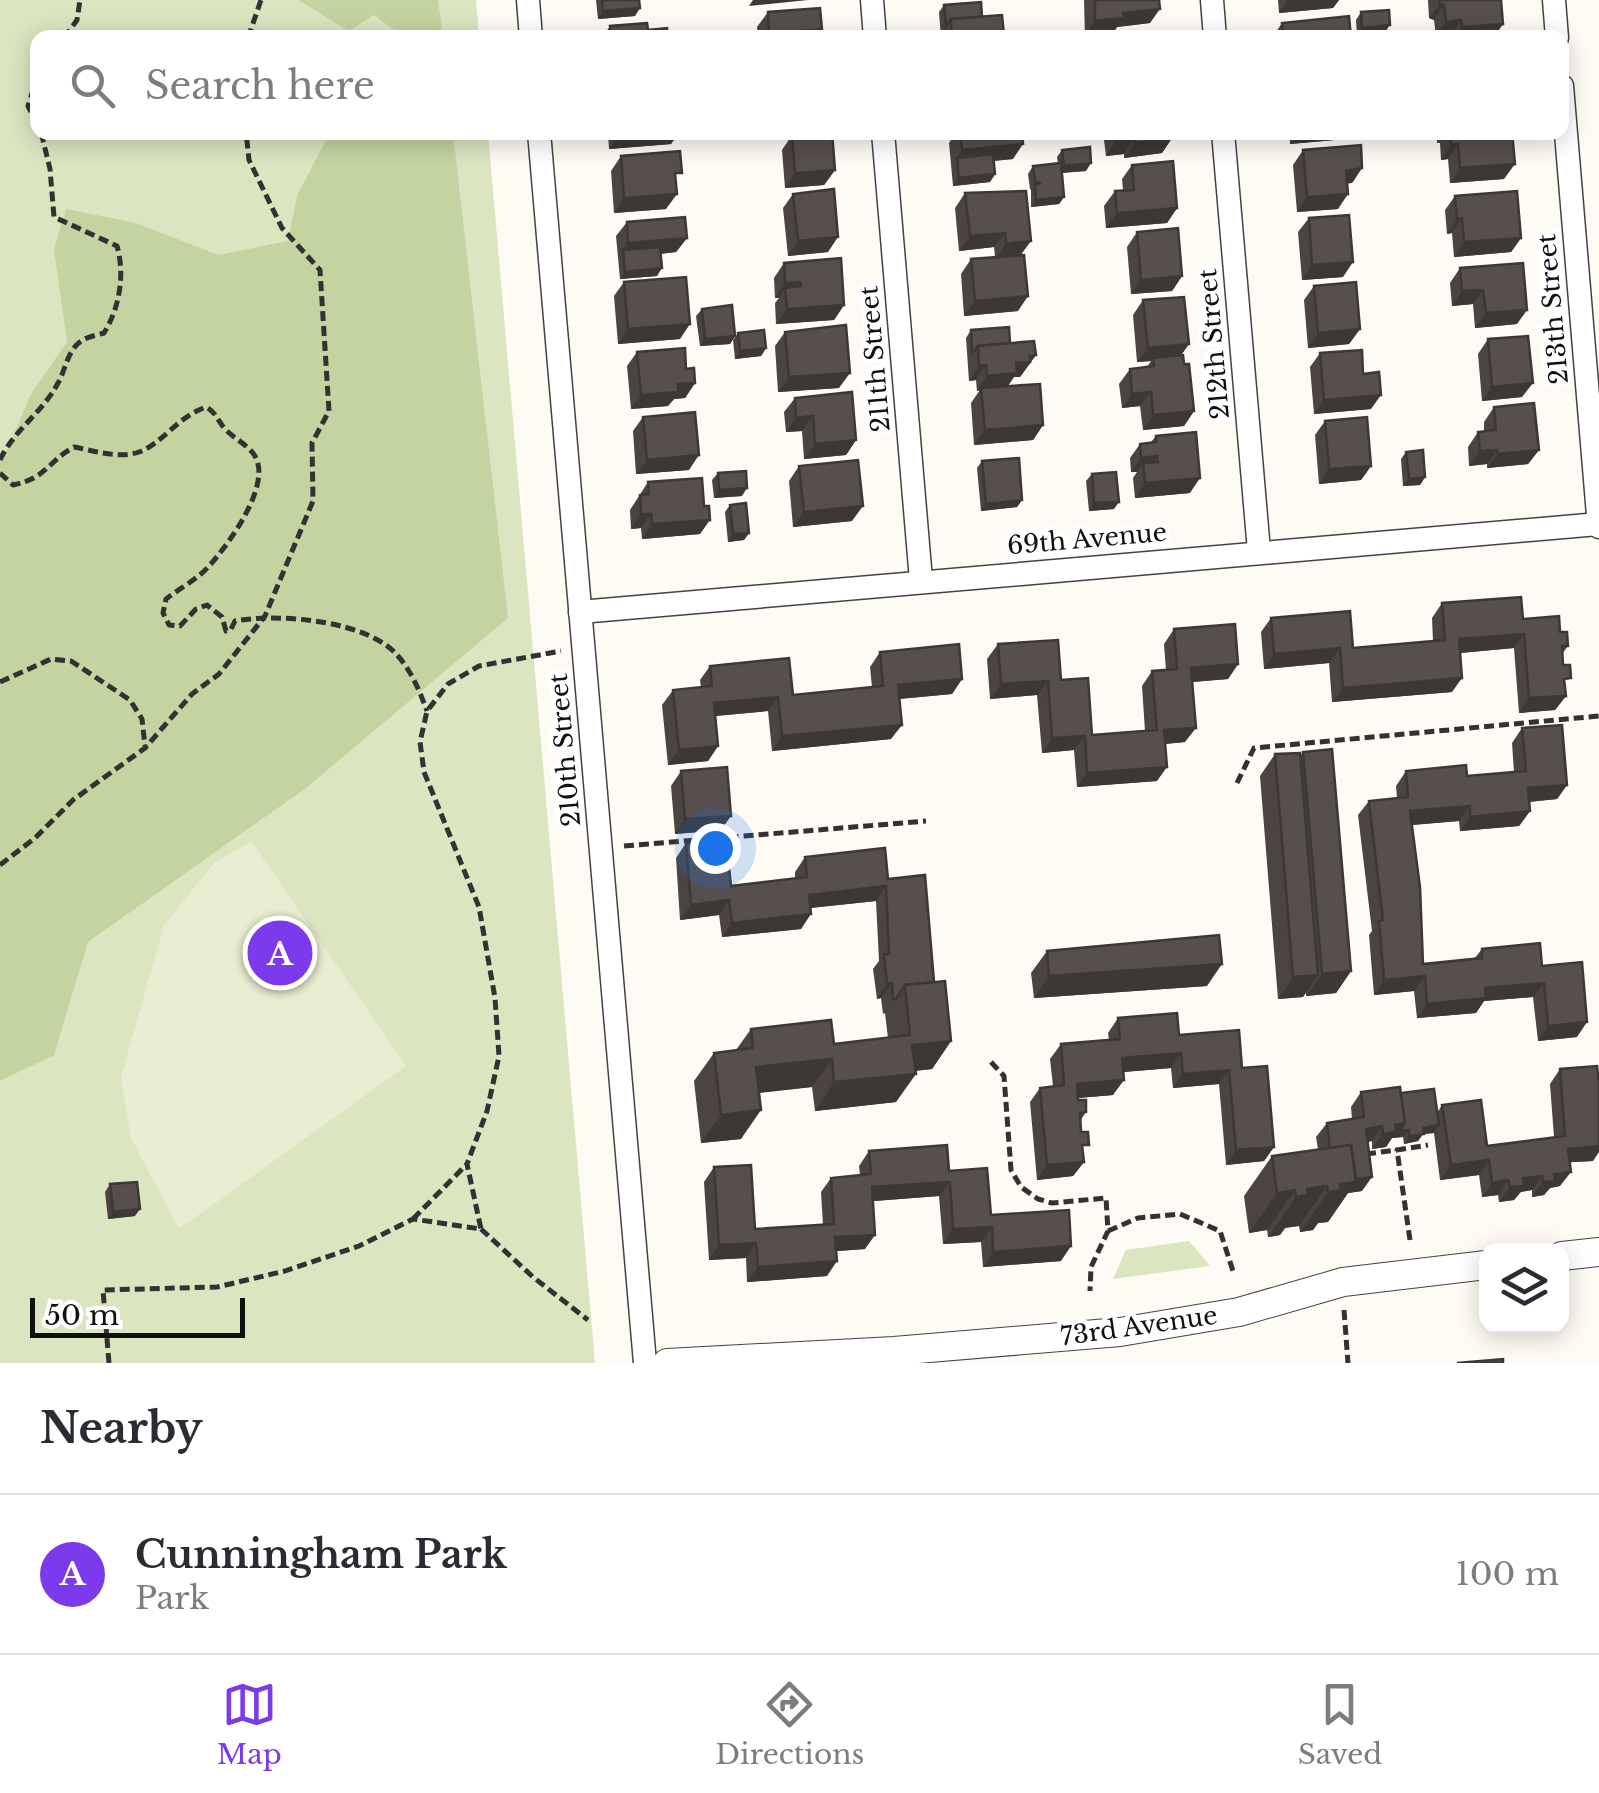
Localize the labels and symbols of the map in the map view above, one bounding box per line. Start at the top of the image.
street label: 213th Street [1531,232,1575,386]
street label: 212th Street [1192,267,1236,421]
street label: 211th Street [853,284,897,433]
street label: 69th Avenue [1006,517,1168,561]
street label: 210th Street [543,672,587,828]
your location [690,823,741,874]
pin: A [248,916,312,990]
scale bar [30,1293,245,1338]
street label: 73rd Avenue [1059,1300,1219,1352]

